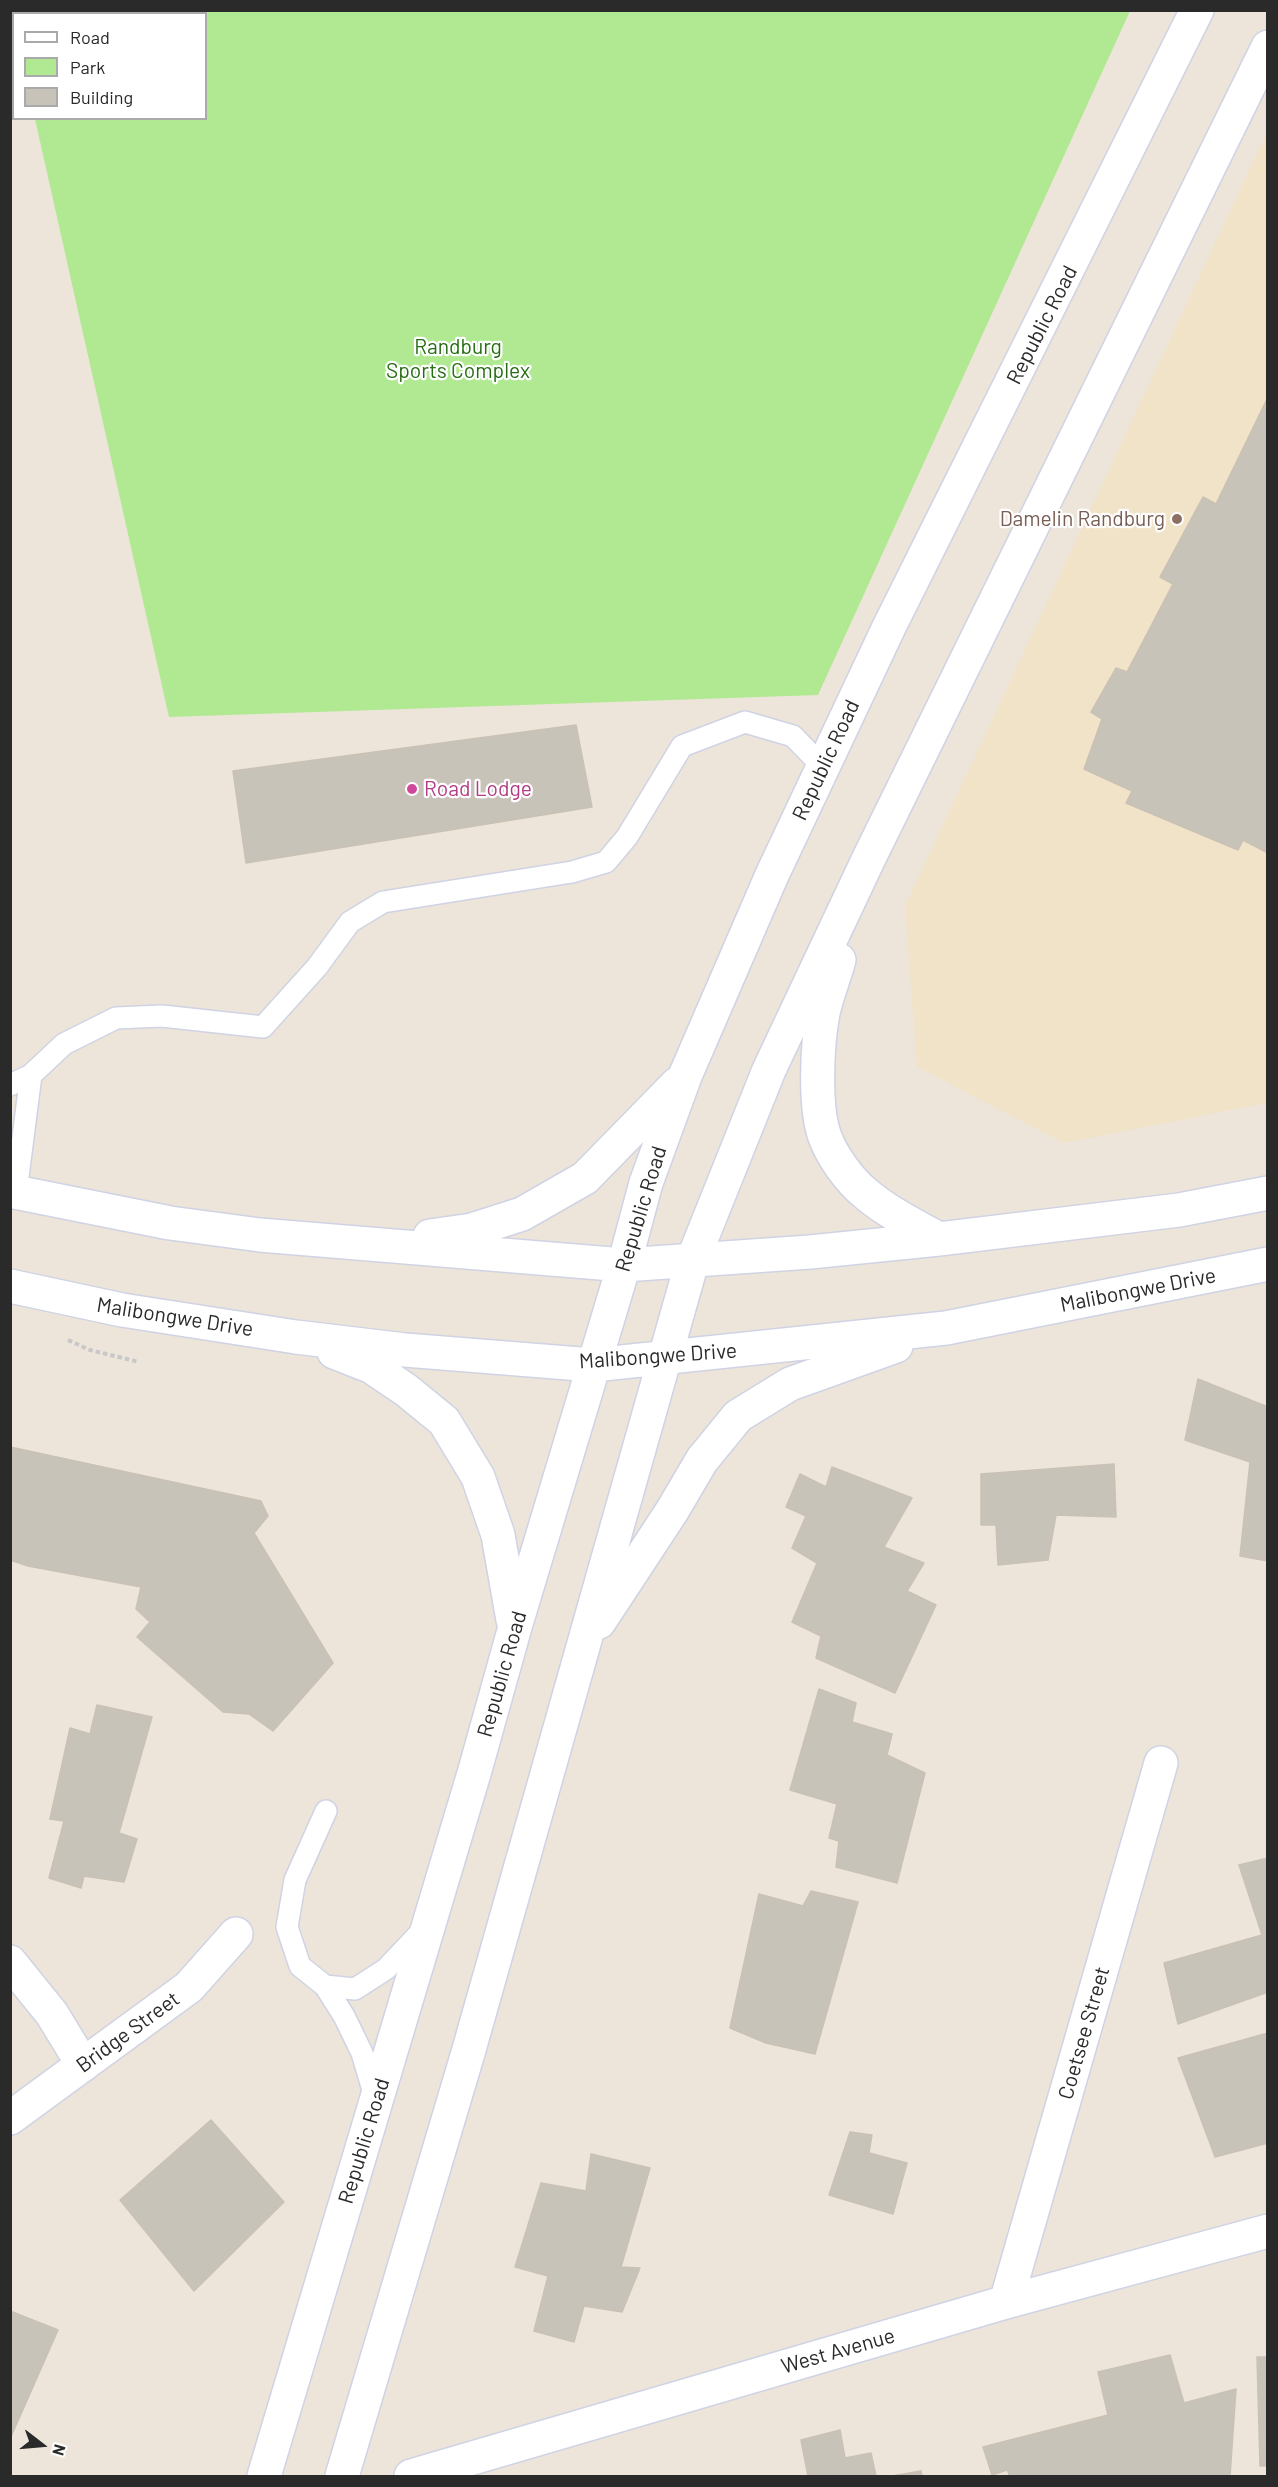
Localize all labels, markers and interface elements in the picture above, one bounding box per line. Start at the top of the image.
legend [12,12,207,120]
text: Road [70,26,110,48]
text: Park [70,56,105,78]
text: Building [70,86,133,108]
street label: Republic Road [1001,261,1083,389]
park label: Randburg Sports Complex [386,334,530,384]
place label: Damelin Randburg [1000,506,1165,532]
marker: Damelin Randburg [1170,512,1184,526]
street label: Republic Road [787,696,865,824]
place label: Road Lodge [424,776,532,802]
marker: Road Lodge [405,782,419,796]
street label: Republic Road [610,1143,672,1275]
street label: Malibongwe Drive [1058,1263,1218,1317]
street label: Malibongwe Drive [95,1292,255,1342]
street label: Malibongwe Drive [578,1338,738,1374]
street label: Republic Road [472,1608,532,1740]
street label: Coetsee Street [1053,1964,1115,2102]
street label: Bridge Street [71,1986,185,2078]
street label: Republic Road [333,2075,395,2207]
street label: West Avenue [778,2323,898,2379]
north arrow [12,2415,72,2475]
text: N [49,2442,70,2458]

